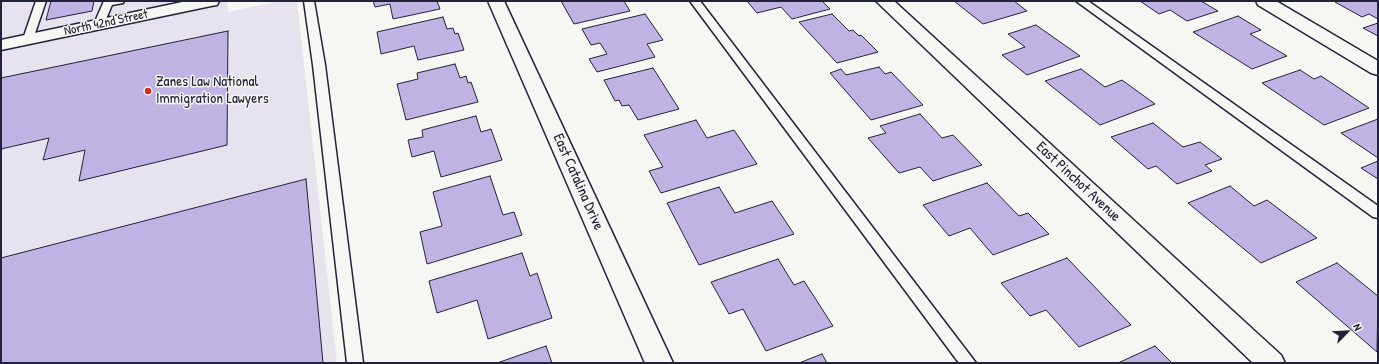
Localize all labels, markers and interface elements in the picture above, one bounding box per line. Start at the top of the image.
street label: North 42nd Street [63,7,149,39]
place label: Zanes Law National Immigration Lawyers [156,73,269,108]
marker: Zanes Law National Immigration Lawyers [143,86,153,96]
street label: East Catalina Drive [549,131,607,233]
street label: East Pinchot Avenue [1032,138,1124,226]
north arrow [1327,312,1367,352]
text: N [1350,322,1366,333]

